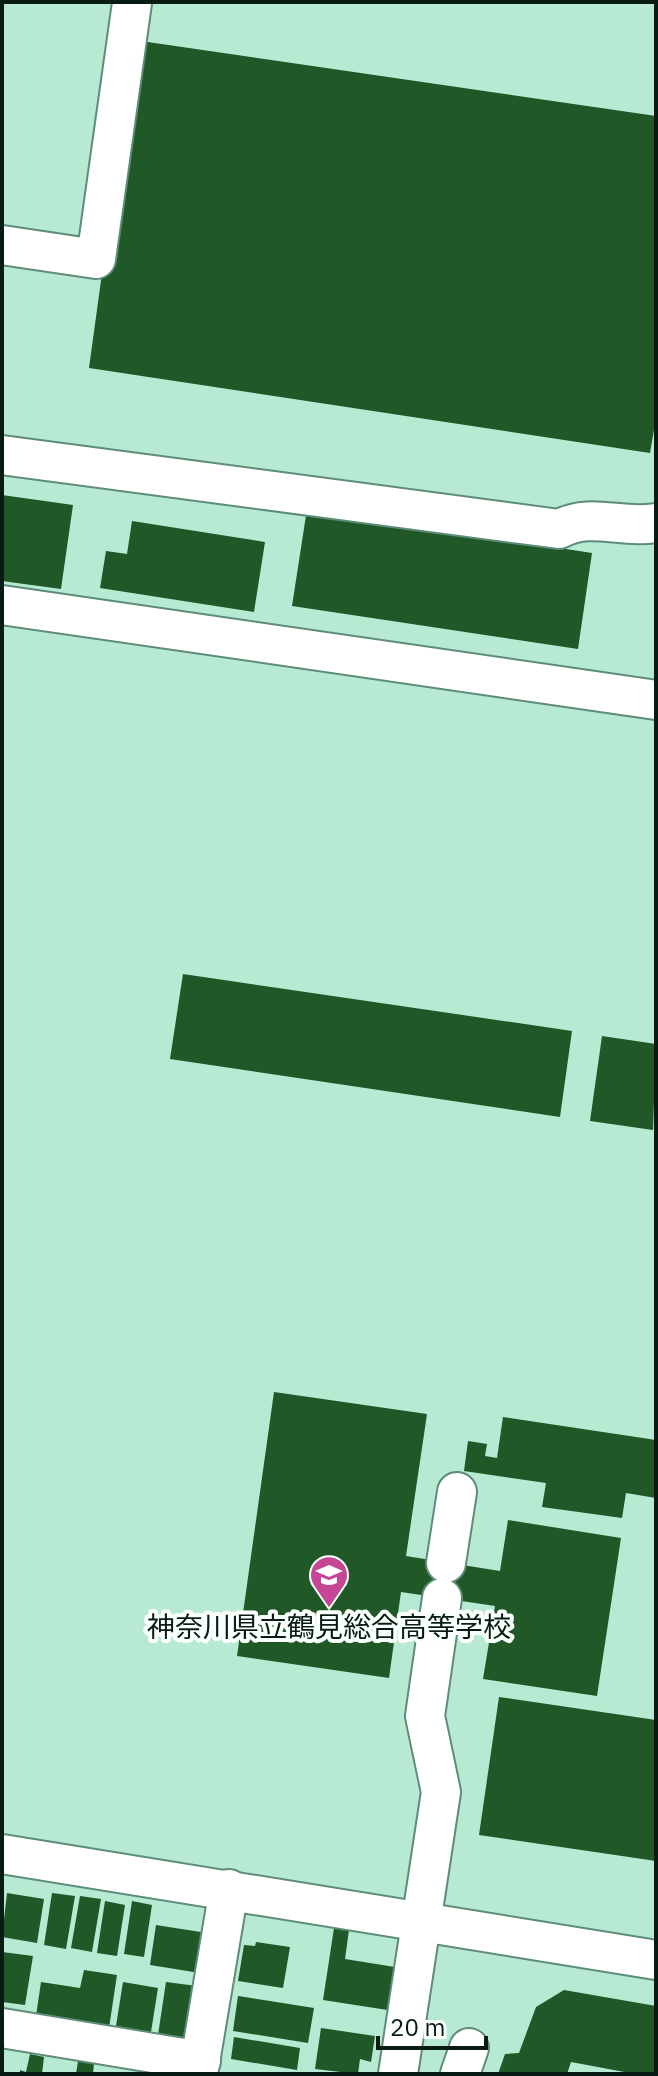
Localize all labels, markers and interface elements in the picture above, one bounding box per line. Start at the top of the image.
school or university icon: 神奈川県立鶴見総合高等学校 [308,1554,350,1609]
place label: 神奈川県立鶴見総合高等学校 [147,1608,511,1645]
scale bar [378,2000,486,2050]
text: 20 m [390,2011,445,2043]

